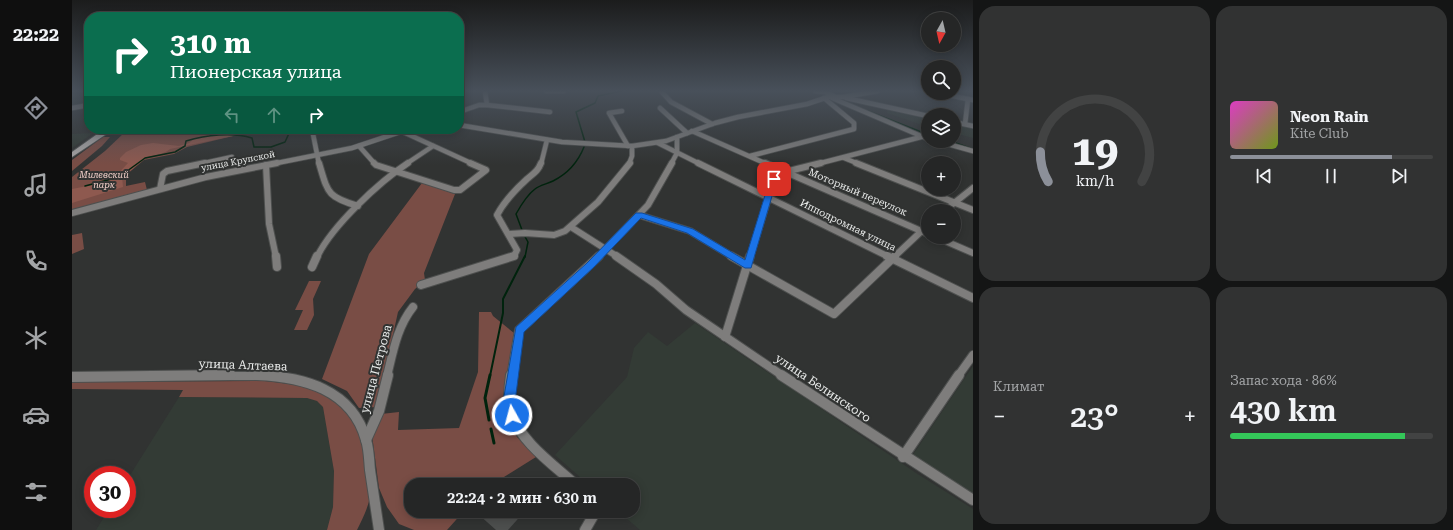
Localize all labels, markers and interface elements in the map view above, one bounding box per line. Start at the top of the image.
north arrow [921,12,961,52]
map controls [921,12,961,244]
text: 22:22 [13,24,59,45]
text: 310 m [170,27,251,60]
icon: right [104,28,156,80]
button: search [921,60,961,100]
text: Пионерская улица [170,61,342,82]
icon: directions [22,94,50,122]
icon: left [221,104,243,126]
icon: ahead [263,104,285,126]
icon: right [305,104,327,126]
button: layers [921,108,961,148]
text: Neon Rain [1290,108,1369,126]
text: 19 [1071,125,1118,174]
text: Kite Club [1290,126,1349,141]
street label: улица Крупской [200,149,276,173]
button: + [921,156,961,196]
pin [757,162,791,196]
icon: previous [1253,165,1275,187]
icon: pause [1320,165,1342,187]
icon: next [1388,165,1410,187]
street label: Моторный переулок [807,166,910,218]
icon: arrive [763,168,785,190]
park label: Милевский парк [78,170,129,190]
icon: music [22,171,50,199]
text: km/h [1075,172,1114,188]
street label: Ипподромная улица [798,197,898,253]
button: − [921,204,961,244]
icon: phone [22,247,50,275]
street label: улица Петрова [357,323,395,415]
icon: climate [22,324,50,352]
street label: улица Белинского [773,351,873,425]
street label: улица Алтаева [198,356,288,374]
text: Запас хода · 86% [1230,373,1337,388]
text: Климат [993,379,1044,394]
text: 430 km [1230,393,1337,428]
position arrow [491,394,533,436]
text: 23° [1070,399,1119,434]
icon: car [22,401,50,429]
text: − [993,404,1005,429]
text: + [1184,404,1196,429]
speed limit sign: 30 [84,466,136,518]
icon: filters [22,478,50,506]
text: 22:24 · 2 мин · 630 m [447,489,597,507]

